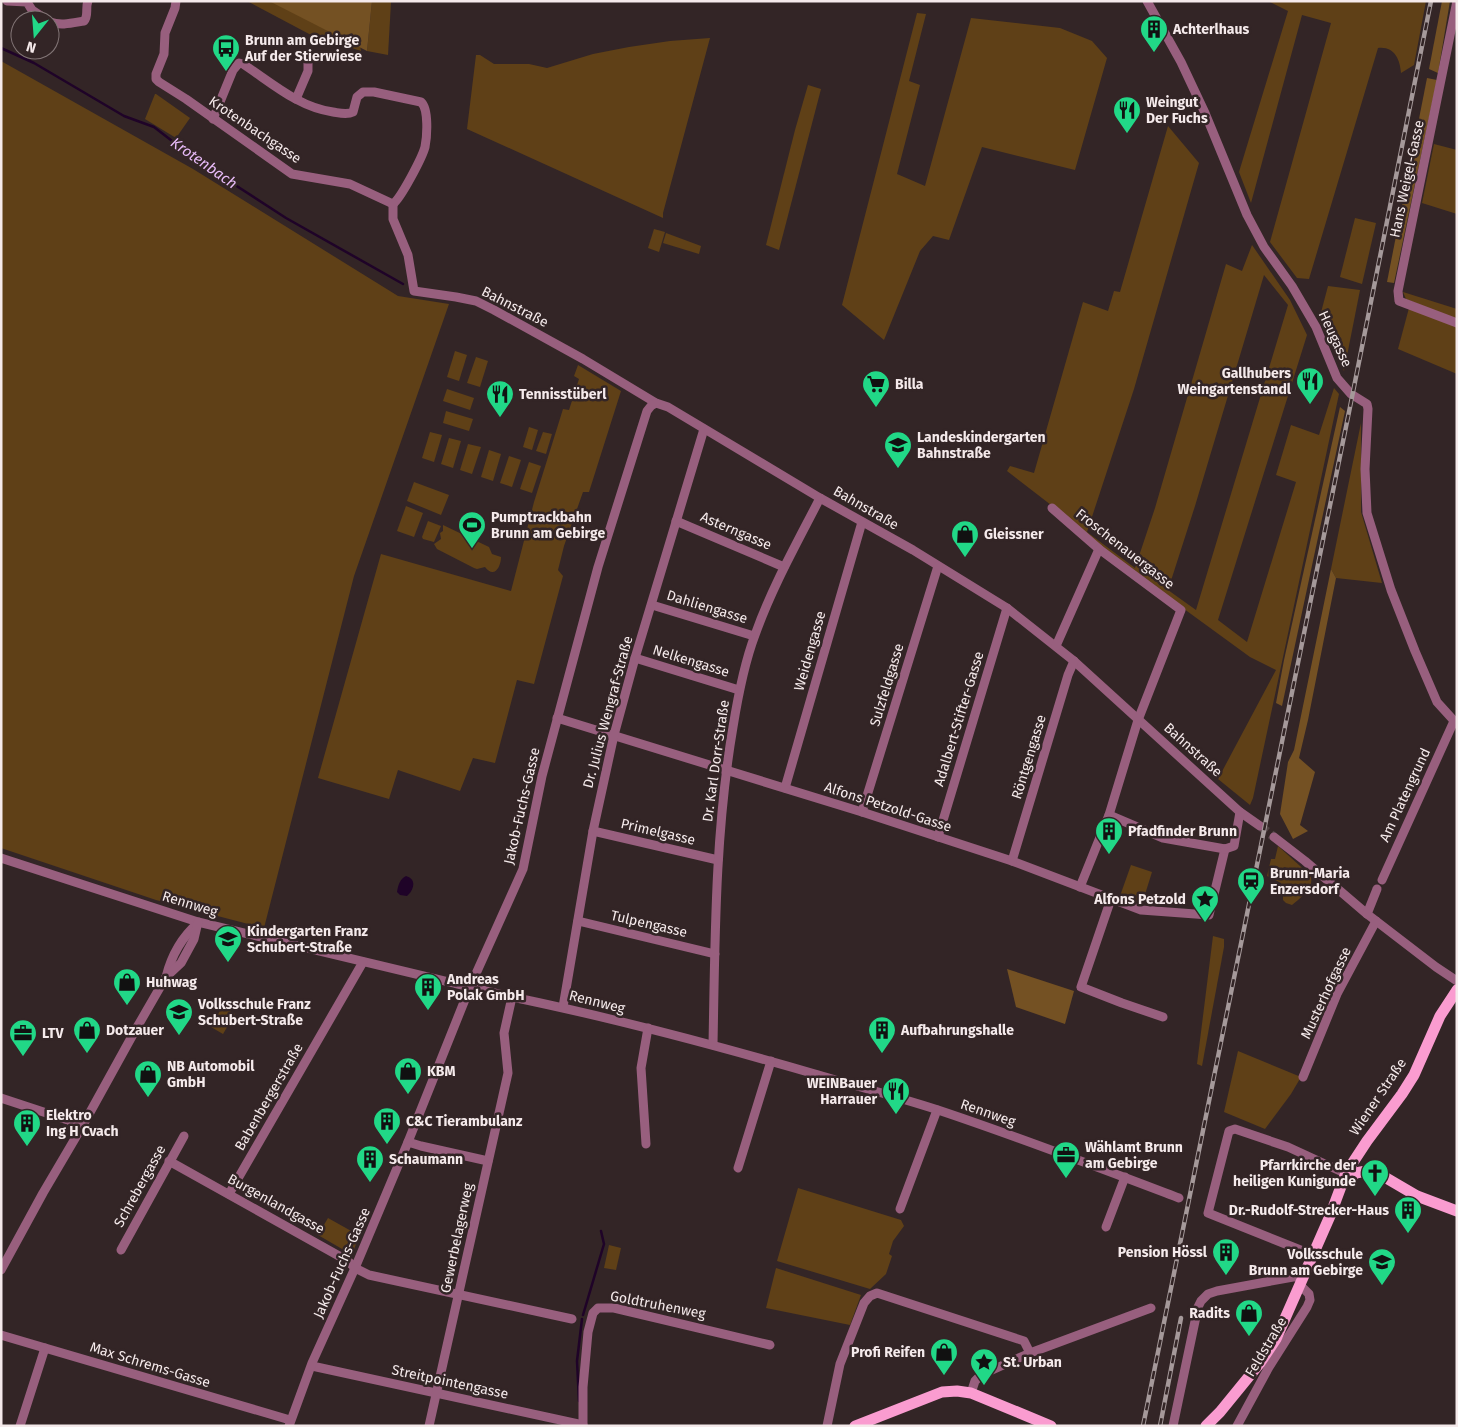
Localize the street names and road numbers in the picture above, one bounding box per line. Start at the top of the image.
street label: Krotenbachgasse [206,93,304,167]
street label: Hans Weigel-Gasse [1386,119,1428,239]
street label: Bahnstraße [479,283,551,331]
street label: Heugasse [1315,308,1355,370]
street label: Bahnstraße [830,482,902,534]
street label: Froschenauergasse [1072,505,1178,593]
street label: Asterngasse [698,508,774,554]
street label: Dahliengasse [665,587,749,627]
street label: Weidengasse [790,609,830,693]
street label: Dr. Julius Wengraf-Straße [579,634,637,790]
street label: Nelkengasse [651,641,731,681]
street label: Sulzfeldgasse [866,641,908,729]
street label: Adalbert-Stifter-Gasse [930,649,988,789]
street label: Dr. Karl Dorr-Straße [699,699,733,823]
street label: Röntgengasse [1008,713,1050,801]
street label: Bahnstraße [1160,719,1226,781]
street label: Am Platengrund [1376,745,1434,845]
street label: Jakob-Fuchs-Gasse [500,746,544,866]
street label: Alfons Petzold-Gasse [822,778,954,836]
street label: Primelgasse [619,815,697,849]
street label: Rennweg [160,888,221,921]
street label: Tulpengasse [609,907,689,941]
street label: Musterhofgasse [1297,944,1355,1042]
street label: Rennweg [567,987,628,1017]
street label: Babenbergerstraße [231,1040,307,1154]
street label: Wiener Straße [1346,1055,1410,1139]
street label: Rennweg [958,1096,1019,1131]
street label: Schrebergasse [110,1142,170,1230]
street label: Burgenlandgasse [225,1170,327,1238]
street label: Gewerbelagerweg [437,1181,477,1295]
street label: Jakob-Fuchs-Gasse [310,1205,374,1321]
street label: Goldtruhenweg [609,1287,708,1323]
street label: Feldstraße [1242,1314,1290,1380]
street label: Max Schrems-Gasse [88,1339,212,1391]
street label: Streitpointengasse [390,1361,510,1403]

